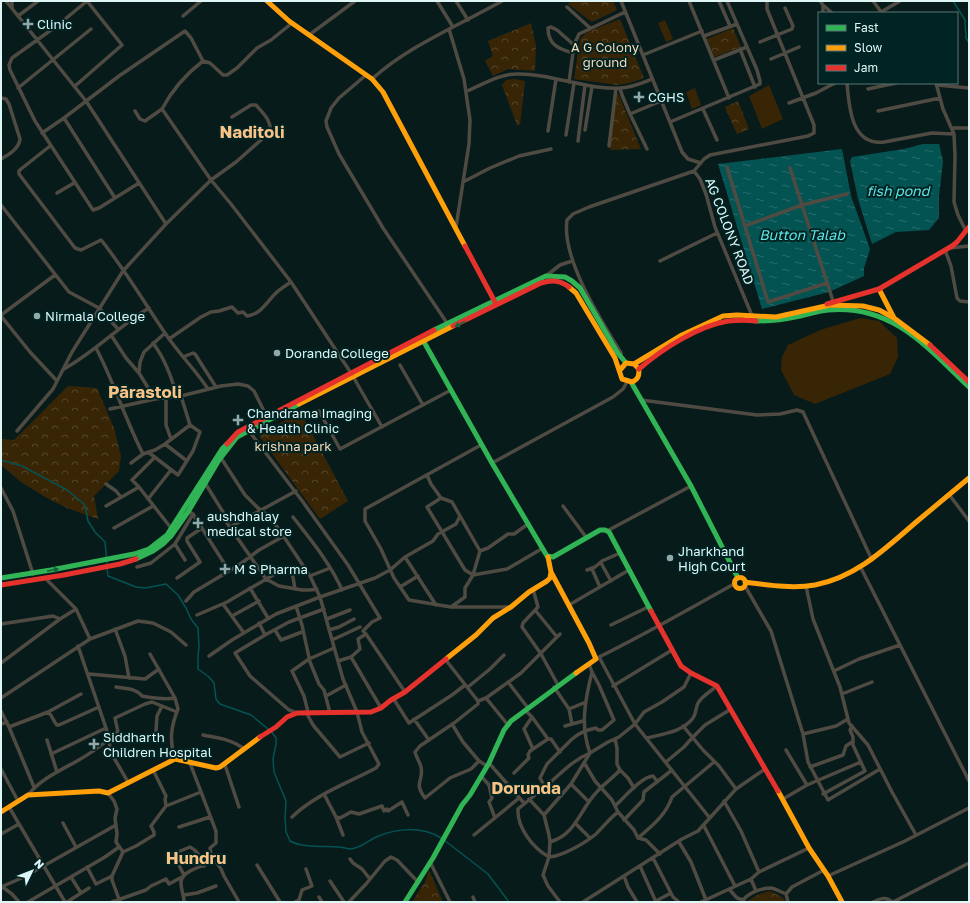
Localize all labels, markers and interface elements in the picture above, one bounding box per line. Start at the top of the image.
legend [818,12,958,84]
place label: Clinic [37,16,72,32]
marker: Clinic [22,18,34,30]
text: Fast [854,20,879,35]
park label: A G Colony ground [571,39,640,70]
text: Slow [854,40,882,55]
text: Jam [854,60,878,75]
place label: CGHS [648,89,684,105]
marker: CGHS [633,91,645,103]
district label: Naditoli [219,121,285,142]
street label: AG COLONY ROAD [702,175,758,287]
water label: fish pond [867,182,931,199]
water label: Button Talab [759,226,846,243]
place label: Nirmala College [45,308,145,324]
marker: Nirmala College [32,311,42,321]
one-way arrow [454,320,465,327]
place label: Doranda College [285,345,389,361]
marker: Doranda College [272,348,282,358]
district label: Pārastoli [108,381,182,402]
place label: Chandrama Imaging & Health Clinic [247,405,372,436]
marker: Chandrama Imaging & Health Clinic [232,414,244,426]
park label: krishna park [254,438,332,454]
place label: aushdhalay medical store [207,508,292,539]
marker: aushdhalay medical store [192,517,204,529]
place label: Jharkhand High Court [678,543,746,574]
marker: Jharkhand High Court [665,553,675,563]
place label: M S Pharma [234,561,308,577]
marker: M S Pharma [219,563,231,575]
one-way arrow [47,566,59,572]
place label: Siddharth Children Hospital [103,729,212,760]
marker: Siddharth Children Hospital [88,738,100,750]
district label: Dorunda [491,777,561,798]
district label: Hundru [166,847,226,868]
north arrow [12,851,52,891]
text: N [32,856,47,871]

